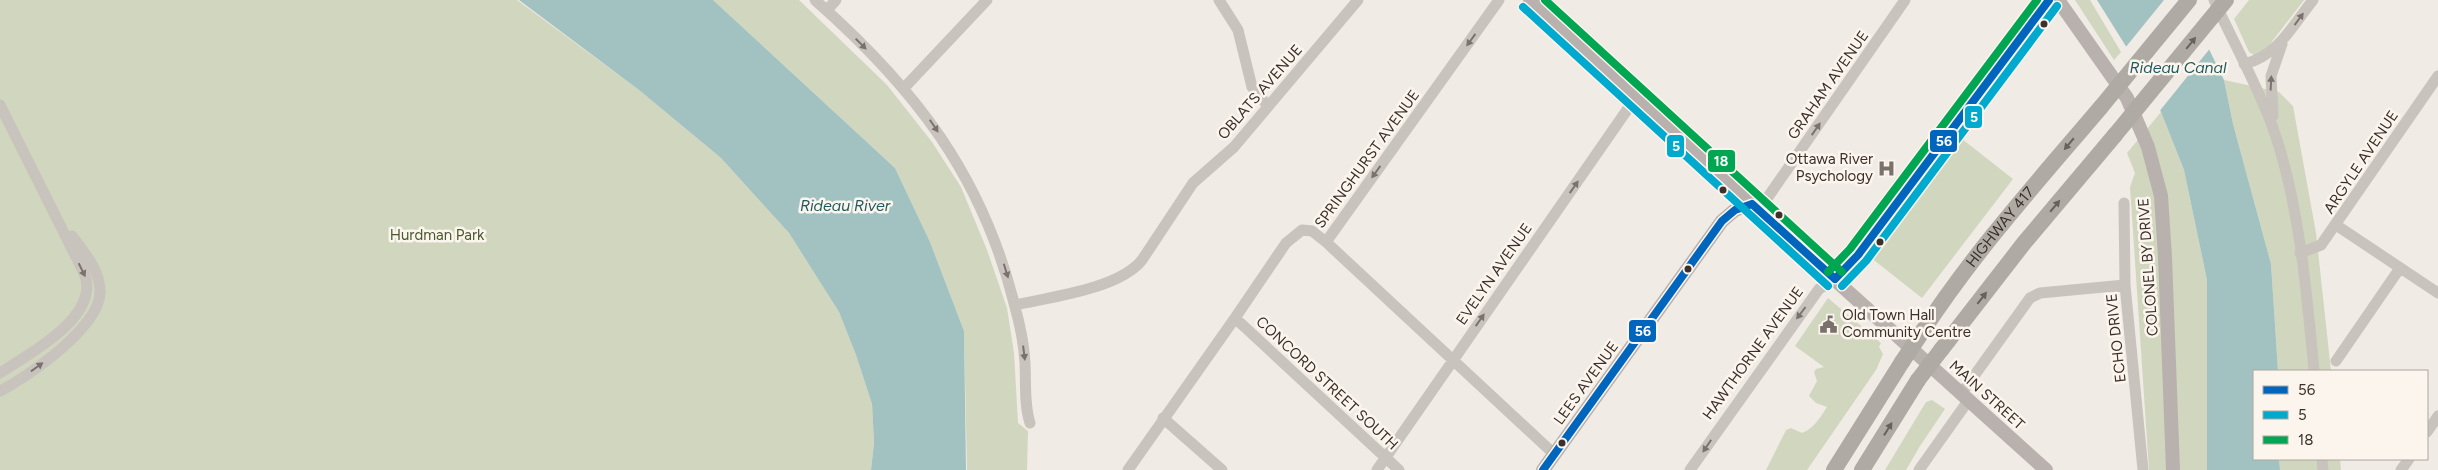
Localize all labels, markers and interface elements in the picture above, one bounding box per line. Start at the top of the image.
one-way arrow [2293,13,2304,26]
unlabelled marker [2039,19,2049,29]
street label: GRAHAM AVENUE [1784,27,1872,143]
one-way arrow [1466,33,1476,47]
one-way arrow [2185,37,2196,50]
one-way arrow [855,38,867,50]
street label: OBLATS AVENUE [1214,41,1306,143]
water label: Rideau Canal [2130,58,2227,77]
one-way arrow [2268,75,2276,91]
street label: SPRINGHURST AVENUE [1311,86,1423,232]
line badge: 5 [1964,105,1983,129]
street label: ARGYLE AVENUE [2320,107,2402,217]
text: 5 [1970,109,1978,126]
one-way arrow [929,119,939,133]
one-way arrow [1811,122,1821,136]
line badge: 56 [1929,129,1958,153]
text: 56 [1936,133,1952,150]
line badge: 5 [1666,134,1685,158]
text: 5 [1672,138,1680,155]
one-way arrow [2063,138,2075,150]
line badge: 18 [1707,149,1736,173]
place label: Ottawa River Psychology [1786,150,1873,185]
text: 18 [1714,153,1728,170]
hospital icon: Ottawa River Psychology [1877,158,1897,178]
one-way arrow [1371,165,1381,179]
one-way arrow [1568,180,1578,193]
street label: HIGHWAY 417 [1962,183,2038,271]
unlabelled marker [1718,185,1728,195]
water label: Rideau River [800,196,891,215]
street label: COLONEL BY DRIVE [2134,197,2162,337]
one-way arrow [2050,200,2061,213]
unlabelled marker [1774,210,1784,220]
street label: EVELYN AVENUE [1452,220,1536,328]
park label: Hurdman Park [390,226,485,244]
unlabelled marker [1875,237,1885,247]
one-way arrow [79,263,87,277]
one-way arrow [1002,263,1010,278]
unlabelled marker [1683,264,1693,274]
street label: HAWTHORNE AVENUE [1699,283,1807,423]
one-way arrow [1976,292,1987,305]
street label: ECHO DRIVE [2102,293,2130,383]
one-way arrow [1795,306,1806,319]
place label: Old Town Hall Community Centre [1842,306,1971,341]
street label: CONCORD STREET SOUTH [1252,313,1402,453]
one-way arrow [1475,313,1485,326]
public building icon: Old Town Hall Community Centre [1818,314,1838,334]
line badge: 56 [1628,319,1657,343]
text: 56 [1635,323,1651,340]
street label: LEES AVENUE [1550,338,1622,428]
one-way arrow [1020,345,1028,361]
street label: MAIN STREET [1946,356,2029,434]
one-way arrow [30,362,44,372]
legend [2253,370,2428,460]
text: 56 [2298,381,2316,399]
text: 5 [2298,406,2307,424]
one-way arrow [1883,422,1892,435]
text: 18 [2298,431,2313,449]
unlabelled marker [1557,438,1567,448]
one-way arrow [1702,439,1712,452]

